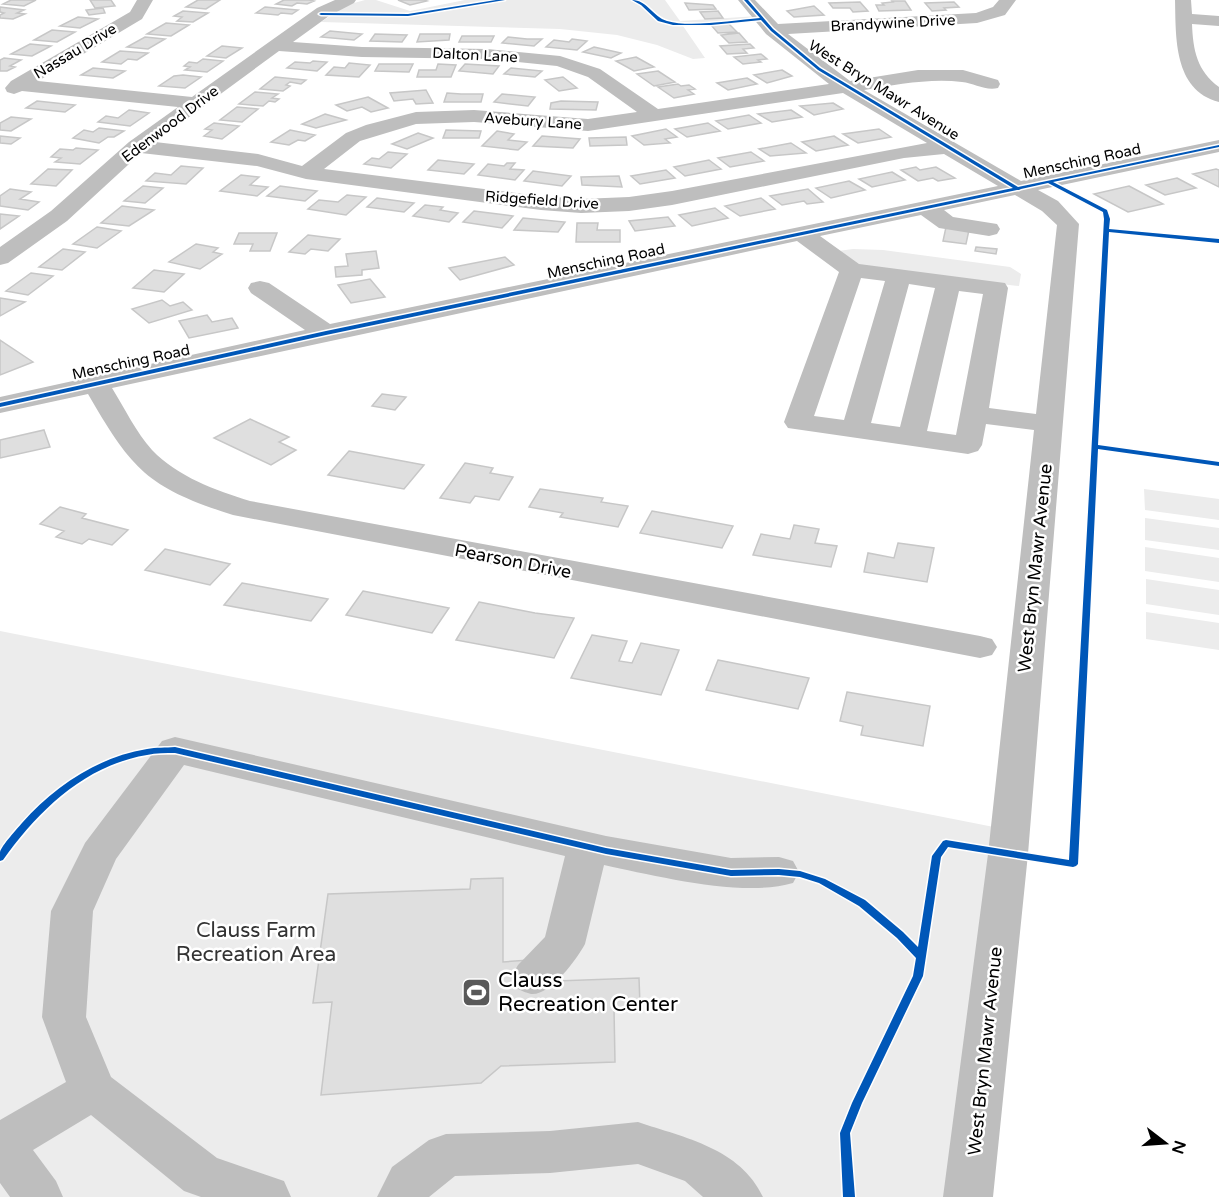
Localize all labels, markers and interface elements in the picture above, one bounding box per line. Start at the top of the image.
street label: Brandywine Drive [830,11,956,35]
street label: Nassau Drive [30,19,120,83]
street label: West Bryn Mawr Avenue [805,36,963,144]
street label: Dalton Lane [432,44,518,66]
street label: Edenwood Drive [118,82,222,166]
street label: Avebury Lane [483,109,583,133]
street label: Mensching Road [1021,140,1143,182]
street label: Ridgefield Drive [485,187,599,213]
street label: Mensching Road [545,240,667,282]
street label: Mensching Road [70,341,192,383]
street label: West Bryn Mawr Avenue [1013,463,1057,673]
street label: Pearson Drive [453,539,573,583]
park label: Clauss Farm Recreation Area [176,918,336,967]
street label: West Bryn Mawr Avenue [963,946,1007,1156]
place label: Clauss Recreation Center [498,968,678,1017]
sports icon: Clauss Recreation Center [461,976,493,1008]
north arrow [1135,1113,1195,1173]
text: N [1167,1138,1190,1156]

